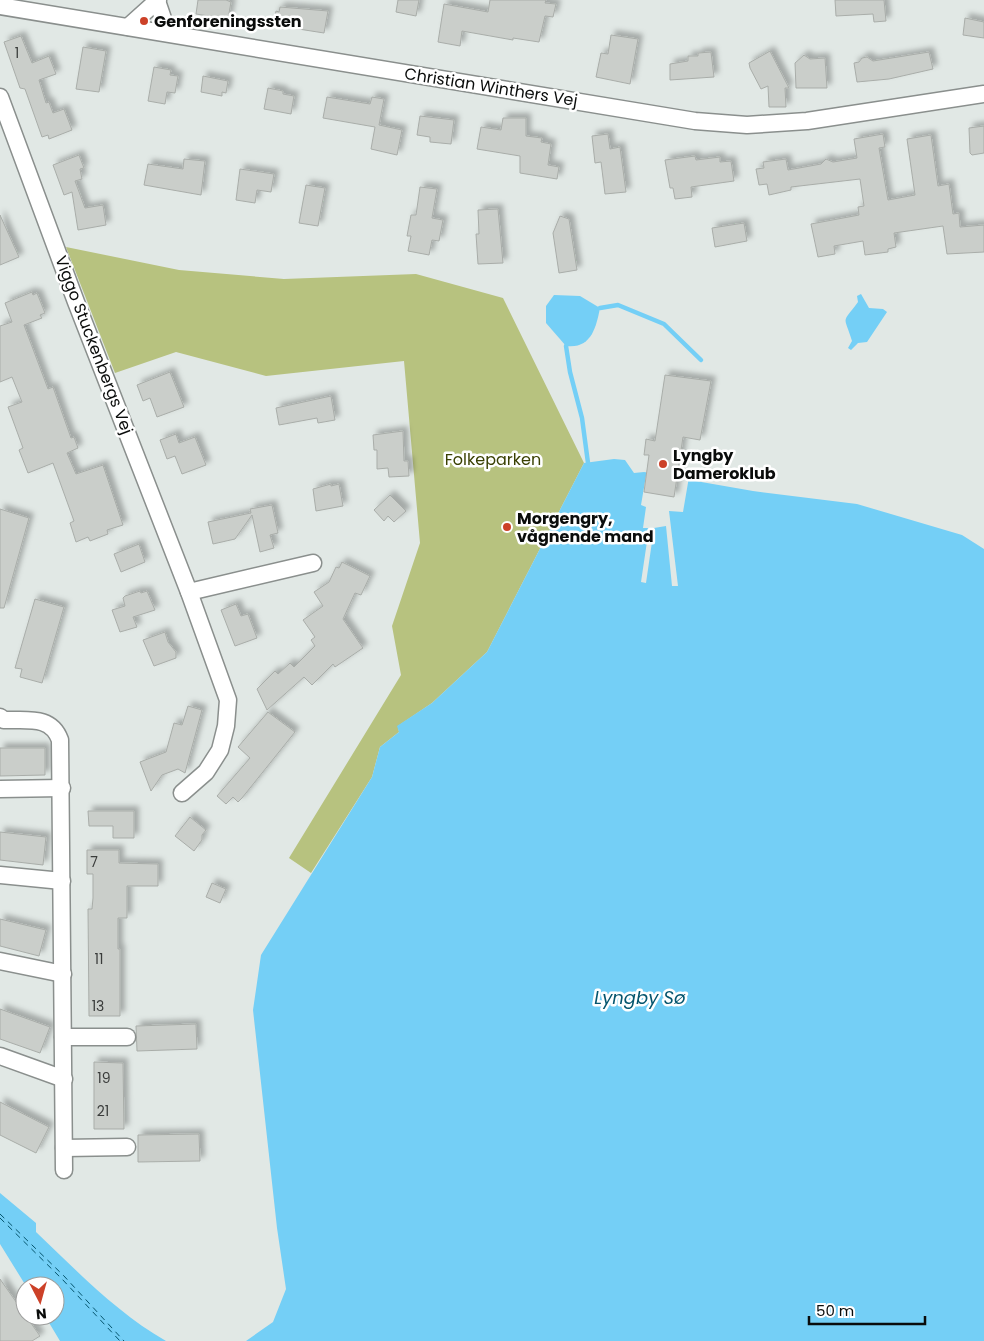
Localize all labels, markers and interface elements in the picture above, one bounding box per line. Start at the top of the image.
place label: Genforeningssten [154,10,302,33]
marker: Genforeningssten [138,15,150,27]
house number: 1 [15,43,19,63]
street label: Christian Winthers Vej [403,62,579,112]
street label: Viggo Stuckenbergs Vej [49,253,139,437]
place label: Lyngby Dameroklub [673,444,776,485]
park label: Folkeparken [445,448,541,471]
marker: Lyngby Dameroklub [657,458,669,470]
place label: Morgengry, vågnende mand [517,507,654,548]
marker: Morgengry, vågnende mand [501,521,513,533]
house number: 7 [90,852,98,872]
house number: 11 [95,949,103,969]
water label: Lyngby Sø [594,985,686,1010]
house number: 13 [92,996,104,1016]
house number: 19 [97,1068,111,1088]
house number: 21 [97,1101,109,1121]
north arrow [15,1276,65,1326]
scale bar [809,1294,925,1326]
text: 50 m [816,1300,854,1321]
text: N [35,1303,48,1324]

